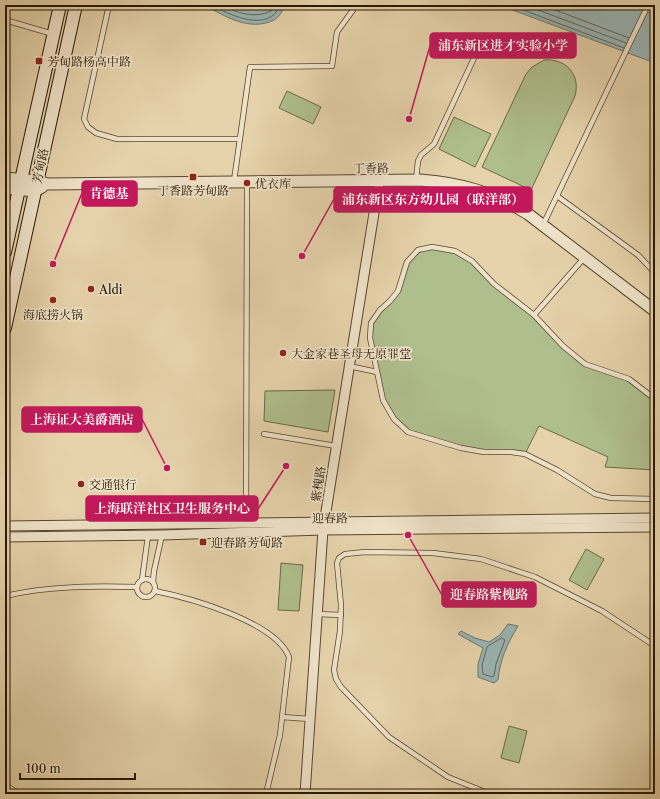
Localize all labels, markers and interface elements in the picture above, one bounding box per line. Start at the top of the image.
callout: 浦东新区进才实验小学 [430,33,576,58]
text: 浦东新区进才实验小学 [438,37,568,53]
place label: 芳甸路杨高中路 [47,54,131,69]
marker: 芳甸路杨高中路 [34,56,44,66]
street label: 芳甸路 [29,147,51,185]
street label: 丁香路 [353,160,389,176]
marker: 丁香路芳甸路 [188,172,198,182]
place label: 优衣库 [255,176,291,191]
marker: 优衣库 [242,178,252,188]
callout: 肯德基 [82,181,137,206]
place label: 丁香路芳甸路 [157,183,229,198]
text: 肯德基 [89,185,129,201]
callout: 浦东新区东方幼儿园（联洋部） [334,187,532,212]
text: 浦东新区东方幼儿园（联洋部） [342,191,524,207]
place label: Aldi [98,282,123,297]
marker: Aldi [86,284,96,294]
marker: 海底捞火锅 [48,295,58,305]
place label: 海底捞火锅 [23,307,83,322]
place label: 大金家巷圣母无原罪堂 [291,346,411,361]
marker: 大金家巷圣母无原罪堂 [278,348,288,358]
callout: 上海证大美爵酒店 [22,407,142,432]
text: 上海证大美爵酒店 [30,411,134,427]
street label: 紫槐路 [308,465,328,503]
place label: 交通银行 [89,477,137,492]
marker: 交通银行 [76,479,86,489]
callout: 上海联洋社区卫生服务中心 [86,496,258,521]
text: 上海联洋社区卫生服务中心 [94,500,250,516]
street label: 迎春路 [312,510,348,526]
place label: 迎春路芳甸路 [211,535,283,550]
marker: 迎春路芳甸路 [198,537,208,547]
callout: 迎春路紫槐路 [442,582,536,607]
text: 迎春路紫槐路 [450,586,528,602]
scale bar [20,755,135,781]
text: 100 m [26,761,61,776]

